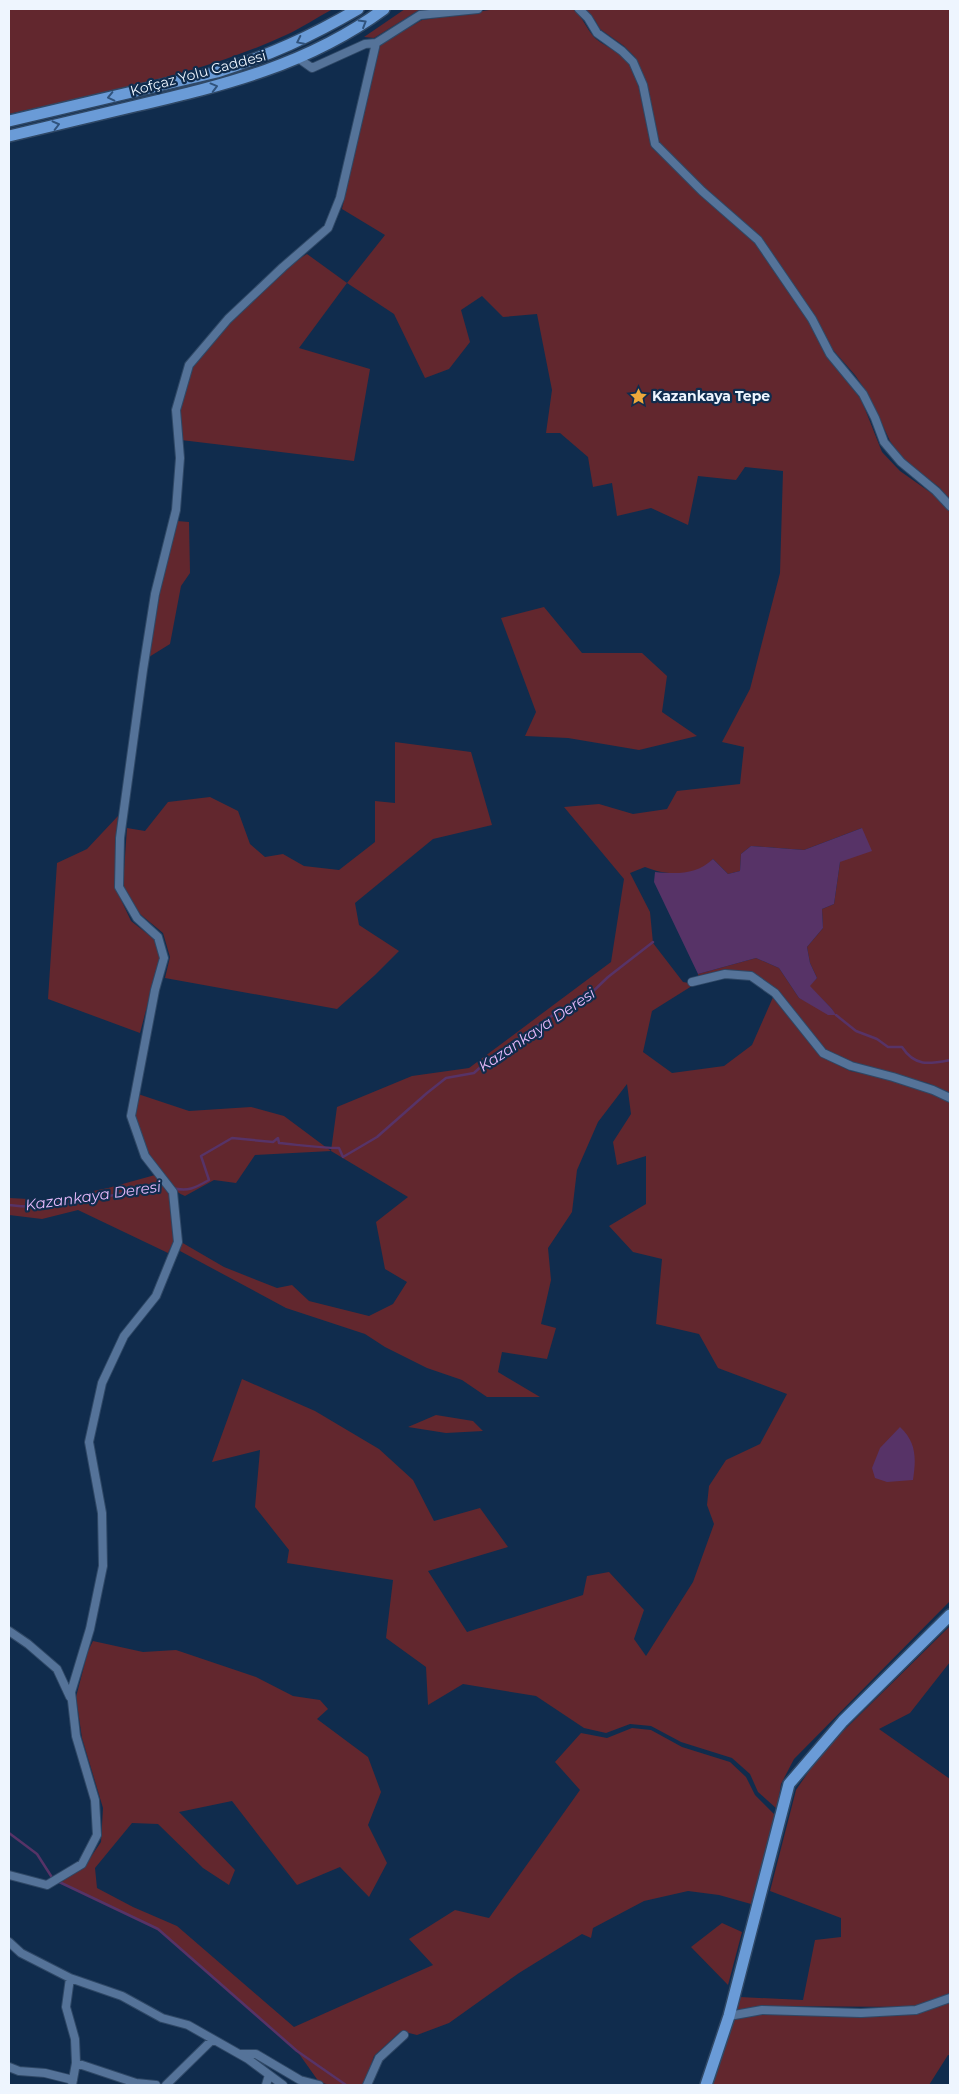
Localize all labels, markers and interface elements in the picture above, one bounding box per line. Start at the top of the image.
one-way arrow [357,20,366,30]
one-way arrow [296,35,305,45]
street label: Kofçaz Yolu Caddesi [128,46,268,100]
one-way arrow [210,82,219,93]
one-way arrow [107,91,116,102]
one-way arrow [52,120,61,131]
place icon: Kazankaya Tepe [628,386,648,406]
place label: Kazankaya Tepe [652,387,770,405]
water label: Kazankaya Deresi [475,983,599,1076]
water label: Kazankaya Deresi [24,1176,163,1214]

